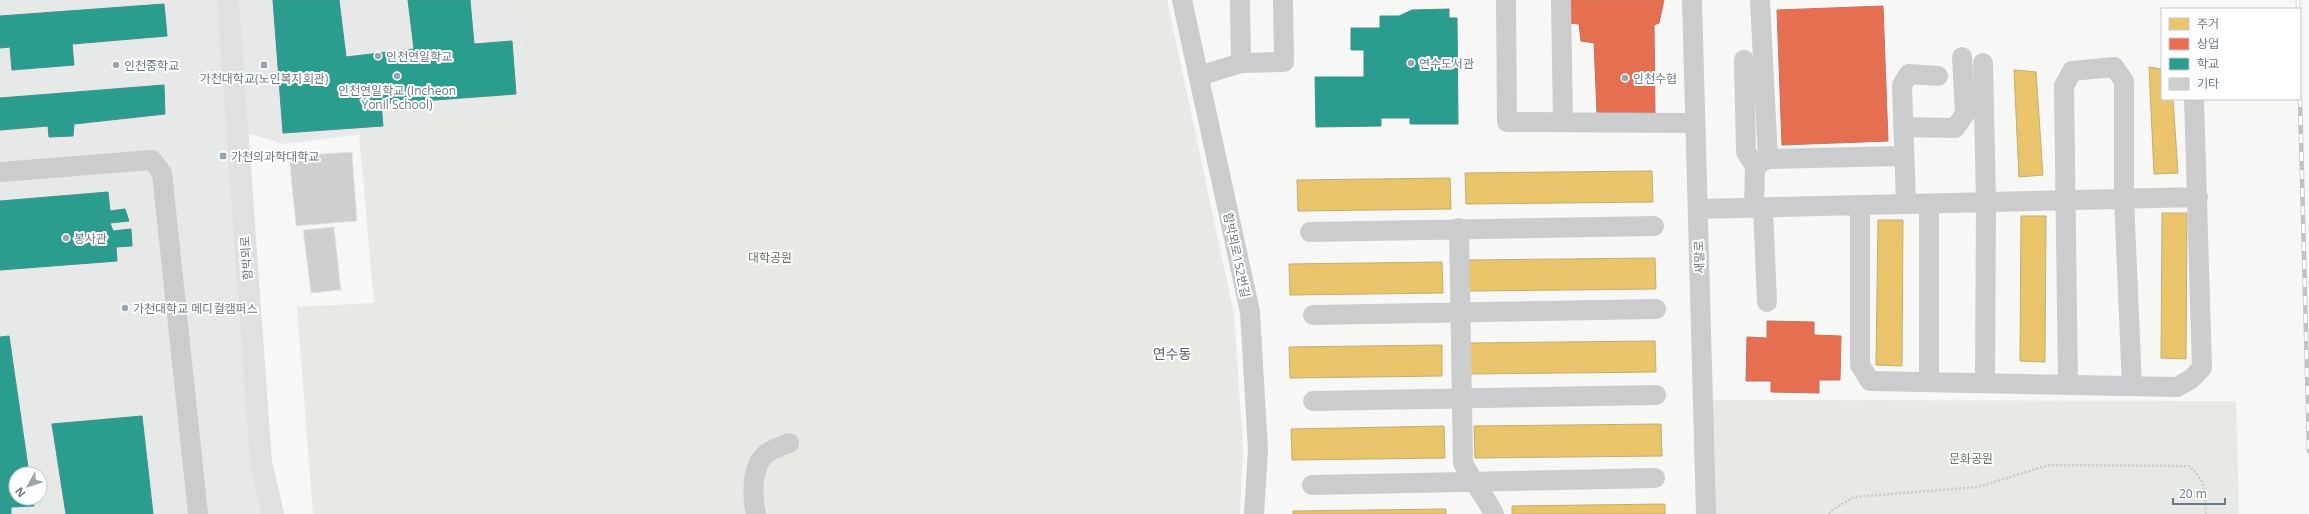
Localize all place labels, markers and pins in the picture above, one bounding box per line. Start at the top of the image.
place label: 인천연일학교 [386,48,452,65]
marker: 인천연일학교 [373,51,383,61]
place label: 연수도서관 [1419,55,1474,72]
place label: 인천중학교 [124,57,179,74]
marker: 연수도서관 [1406,58,1416,68]
marker: 인천중학교 [111,60,121,70]
marker: 가천대학교(노인복지회관) [259,60,269,70]
place label: 가천대학교(노인복지회관) [200,70,329,87]
place label: 인천수협 [1633,70,1677,87]
marker: 인천연일학교 (Incheon Yonil School) [392,71,402,81]
marker: 인천수협 [1620,73,1630,83]
place label: 인천연일학교 (Incheon Yonil School) [338,82,456,113]
place label: 가천의과학대학교 [231,148,319,165]
marker: 가천의과학대학교 [218,151,228,161]
place label: 봉사관 [74,230,107,247]
marker: 봉사관 [61,233,71,243]
place label: 가천대학교 메디컬캠퍼스 [133,300,258,317]
marker: 가천대학교 메디컬캠퍼스 [120,303,130,313]

